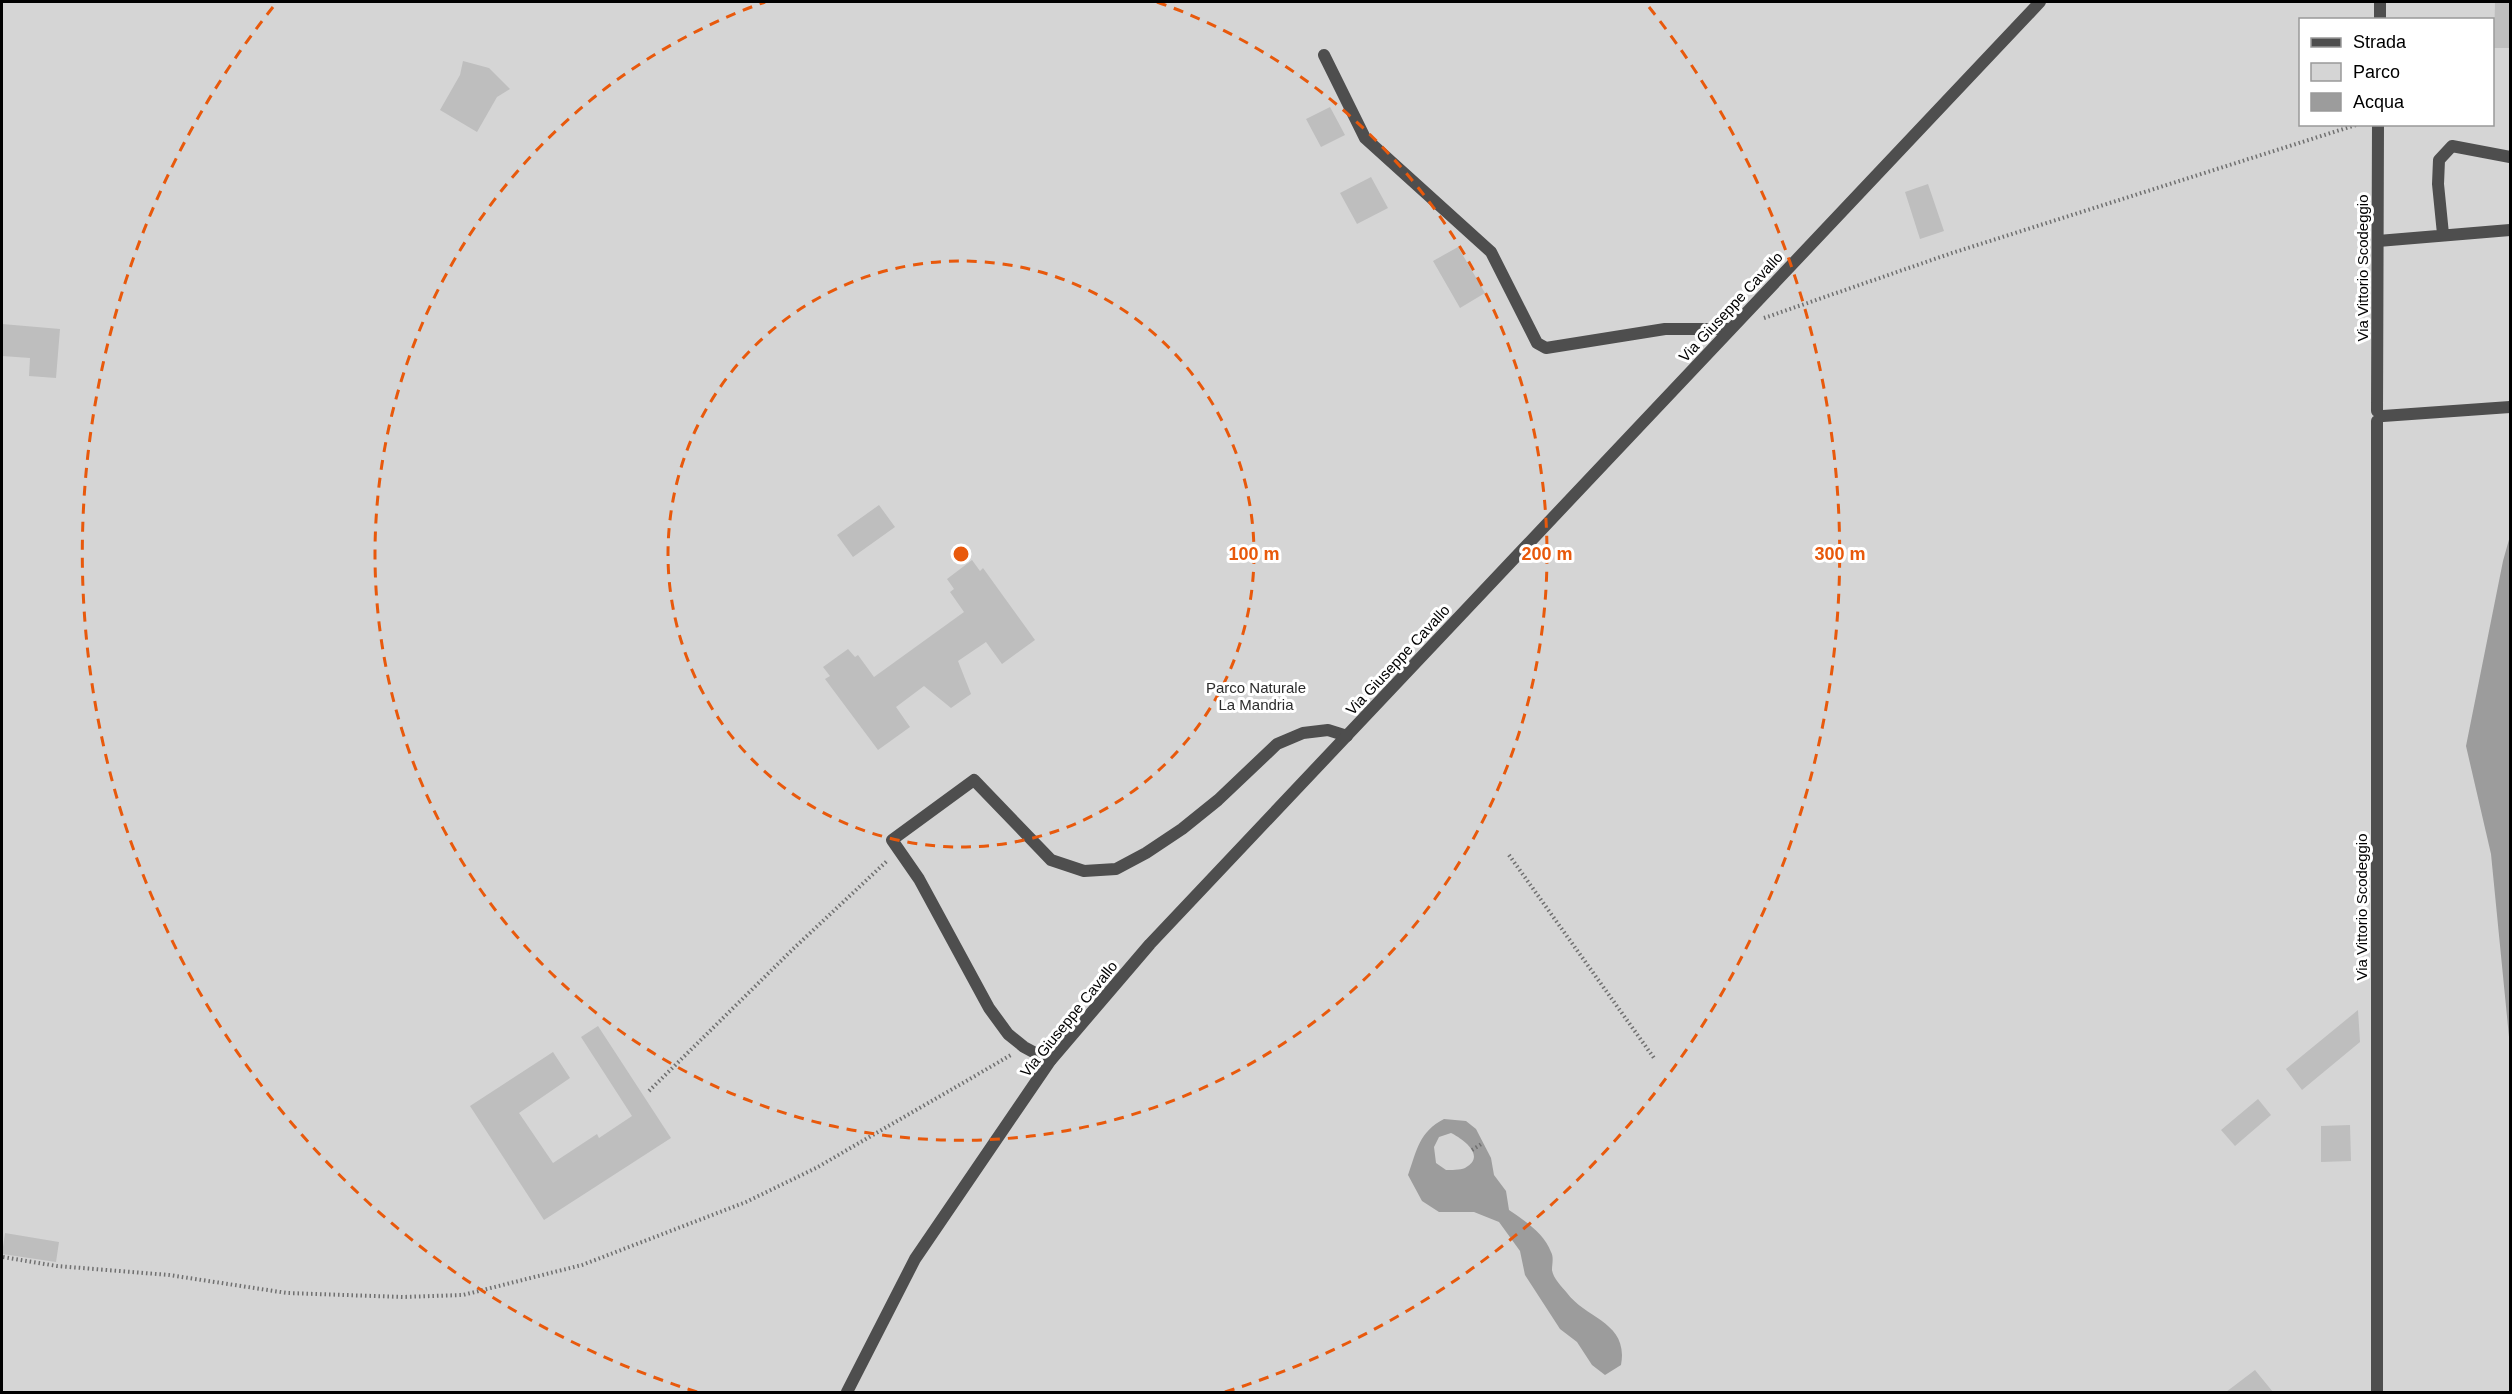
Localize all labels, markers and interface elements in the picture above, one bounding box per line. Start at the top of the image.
legend [2299,18,2494,126]
text: Strada [2353,32,2407,52]
text: Parco [2353,62,2400,82]
text: Acqua [2353,92,2405,112]
street label: Via Vittorio Scodeggio [2354,194,2371,342]
street label: Via Giuseppe Cavallo [1675,248,1786,365]
centre of rings [951,544,971,564]
text: 100 m [1228,544,1280,564]
text: 200 m [1521,544,1573,564]
text: 300 m [1814,544,1866,564]
street label: Via Giuseppe Cavallo [1342,601,1453,718]
park label: Parco Naturale La Mandria [1206,679,1306,713]
street label: Via Vittorio Scodeggio [2353,833,2370,981]
street label: Via Giuseppe Cavallo [1017,957,1121,1080]

